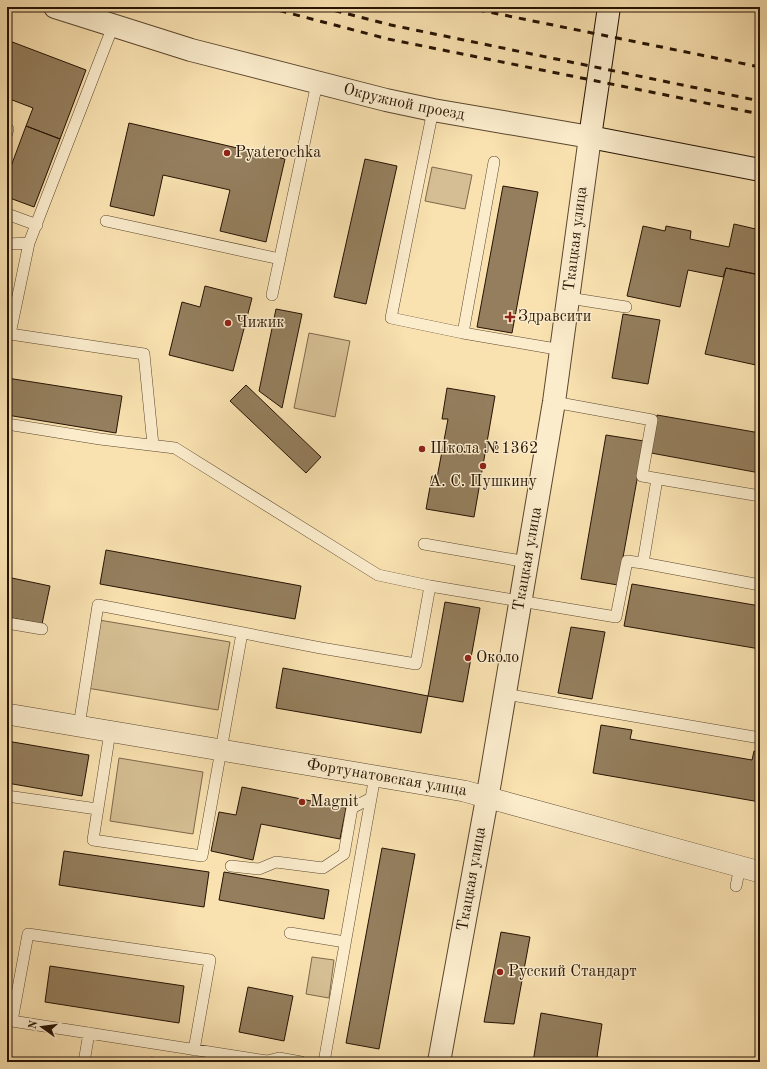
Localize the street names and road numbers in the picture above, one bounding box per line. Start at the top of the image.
street label: Окружной проезд [342,81,466,123]
street label: Ткацкая улица [562,185,590,292]
street label: Ткацкая улица [511,505,545,612]
street label: Фортунатовская улица [305,757,468,799]
street label: Ткацкая улица [455,825,489,932]

